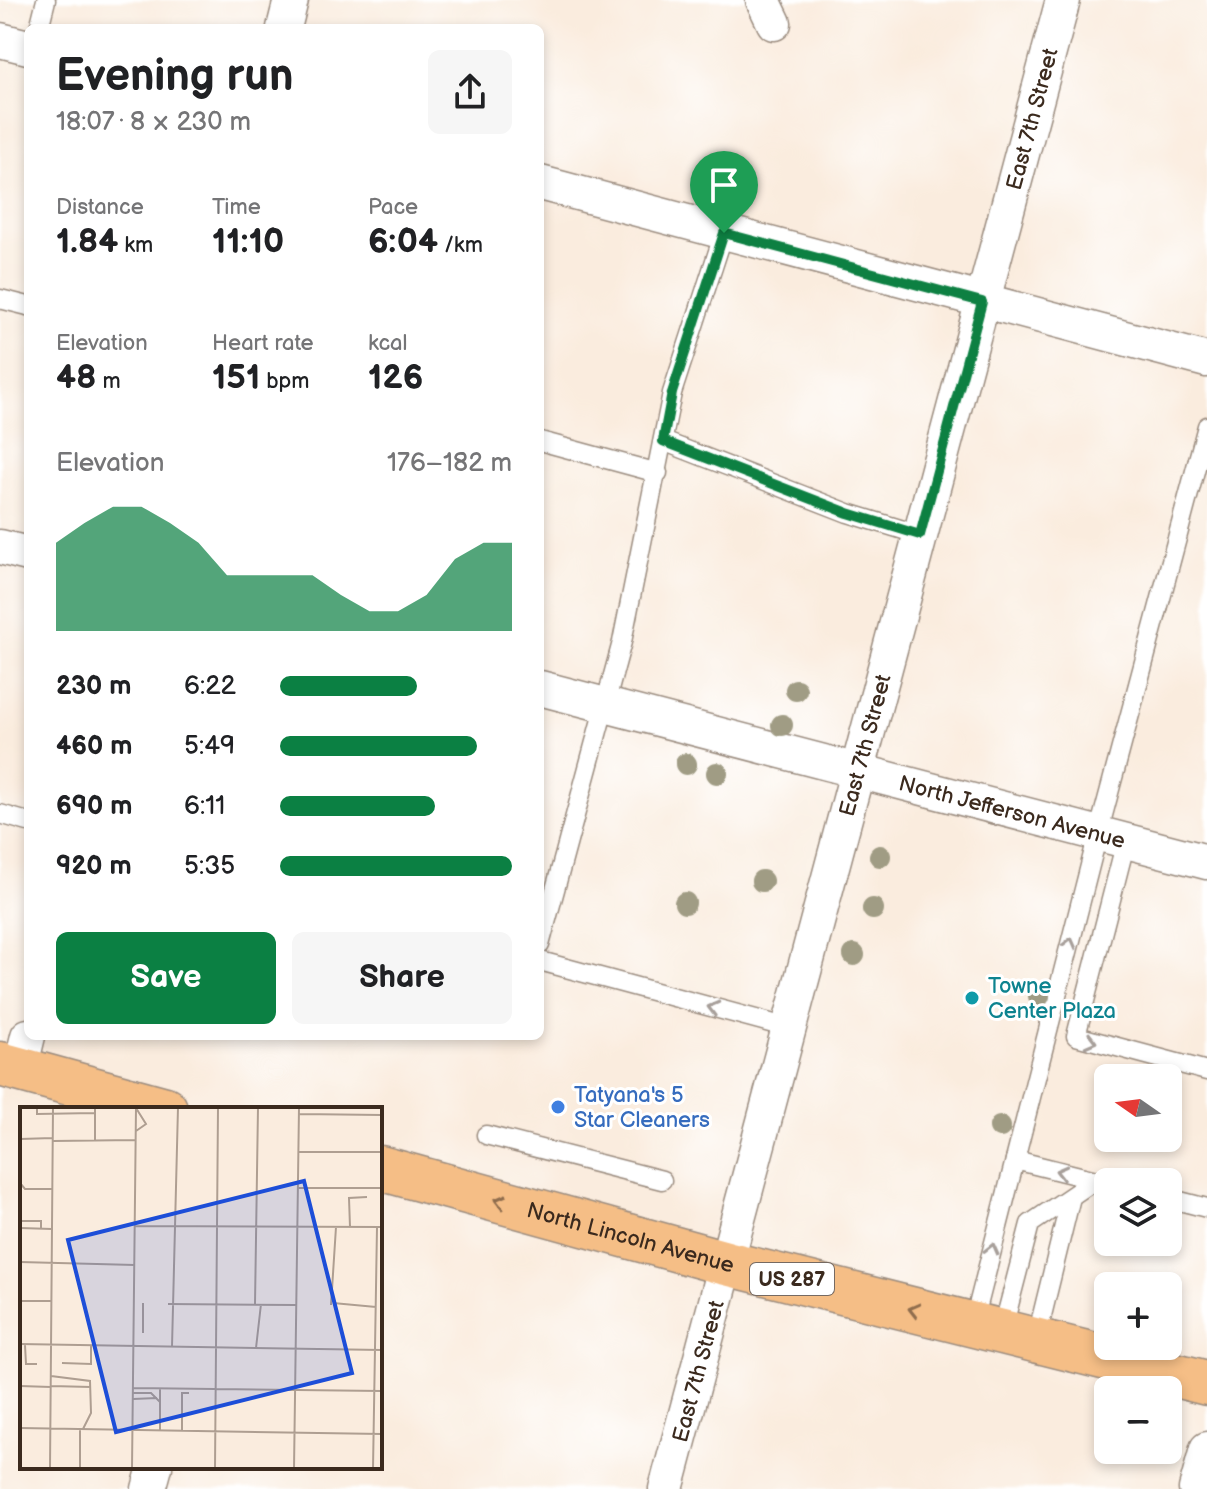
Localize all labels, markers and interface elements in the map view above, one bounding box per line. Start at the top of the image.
street label: East 7th Street [1001,45,1065,193]
text: Evening run [56,50,293,103]
button: share [428,50,512,134]
text: 18:07 · 8 × 230 m [56,107,251,138]
pin [690,151,758,233]
icon: arrive [702,163,746,207]
text: Distance [56,194,144,221]
text: Time [212,194,261,221]
text: Pace [368,194,418,221]
text: 1.84 [56,221,118,262]
text: 11:10 [212,221,284,262]
text: 6:04 [368,221,438,262]
text: km [118,232,153,259]
text: /km [438,232,483,259]
text: Elevation [56,330,148,357]
text: Heart rate [212,330,314,357]
text: kcal [368,330,407,357]
text: 48 [56,357,96,398]
text: 151 [212,357,260,398]
text: 126 [368,357,423,398]
text: m [96,368,121,395]
text: bpm [260,368,310,395]
text: Elevation [56,448,164,479]
text: 176–182 m [387,448,512,479]
text: 230 m [56,671,132,702]
text: 6:22 [184,671,236,702]
street label: East 7th Street [834,671,898,819]
text: 460 m [56,731,132,762]
text: 5:49 [184,731,235,762]
street label: North Jefferson Avenue [896,770,1128,855]
text: 690 m [56,791,132,822]
text: 6:11 [184,791,225,822]
text: 920 m [56,851,132,882]
text: 5:35 [184,851,235,882]
button: Save [56,932,276,1024]
button: Share [292,932,512,1024]
one-way arrow [1061,936,1078,950]
place label: Towne Center Plaza [988,973,1116,1025]
marker: Towne Center Plaza [963,989,981,1007]
one-way arrow [707,1001,721,1017]
one-way arrow [1084,1031,1098,1048]
north arrow [1094,1064,1182,1152]
map controls [1094,1064,1182,1464]
place label: Tatyana's 5 Star Cleaners [574,1082,710,1134]
marker: Tatyana's 5 Star Cleaners [549,1098,567,1116]
inset map [20,1107,382,1469]
one-way arrow [1055,1164,1069,1181]
button: layers [1094,1168,1182,1256]
one-way arrow [494,1193,508,1210]
street label: North Lincoln Avenue [524,1197,737,1280]
one-way arrow [983,1243,1000,1257]
road number: US 287 [750,1263,834,1295]
button: + [1094,1272,1182,1360]
street label: East 7th Street [667,1297,731,1445]
one-way arrow [908,1302,921,1319]
button: − [1094,1376,1182,1464]

